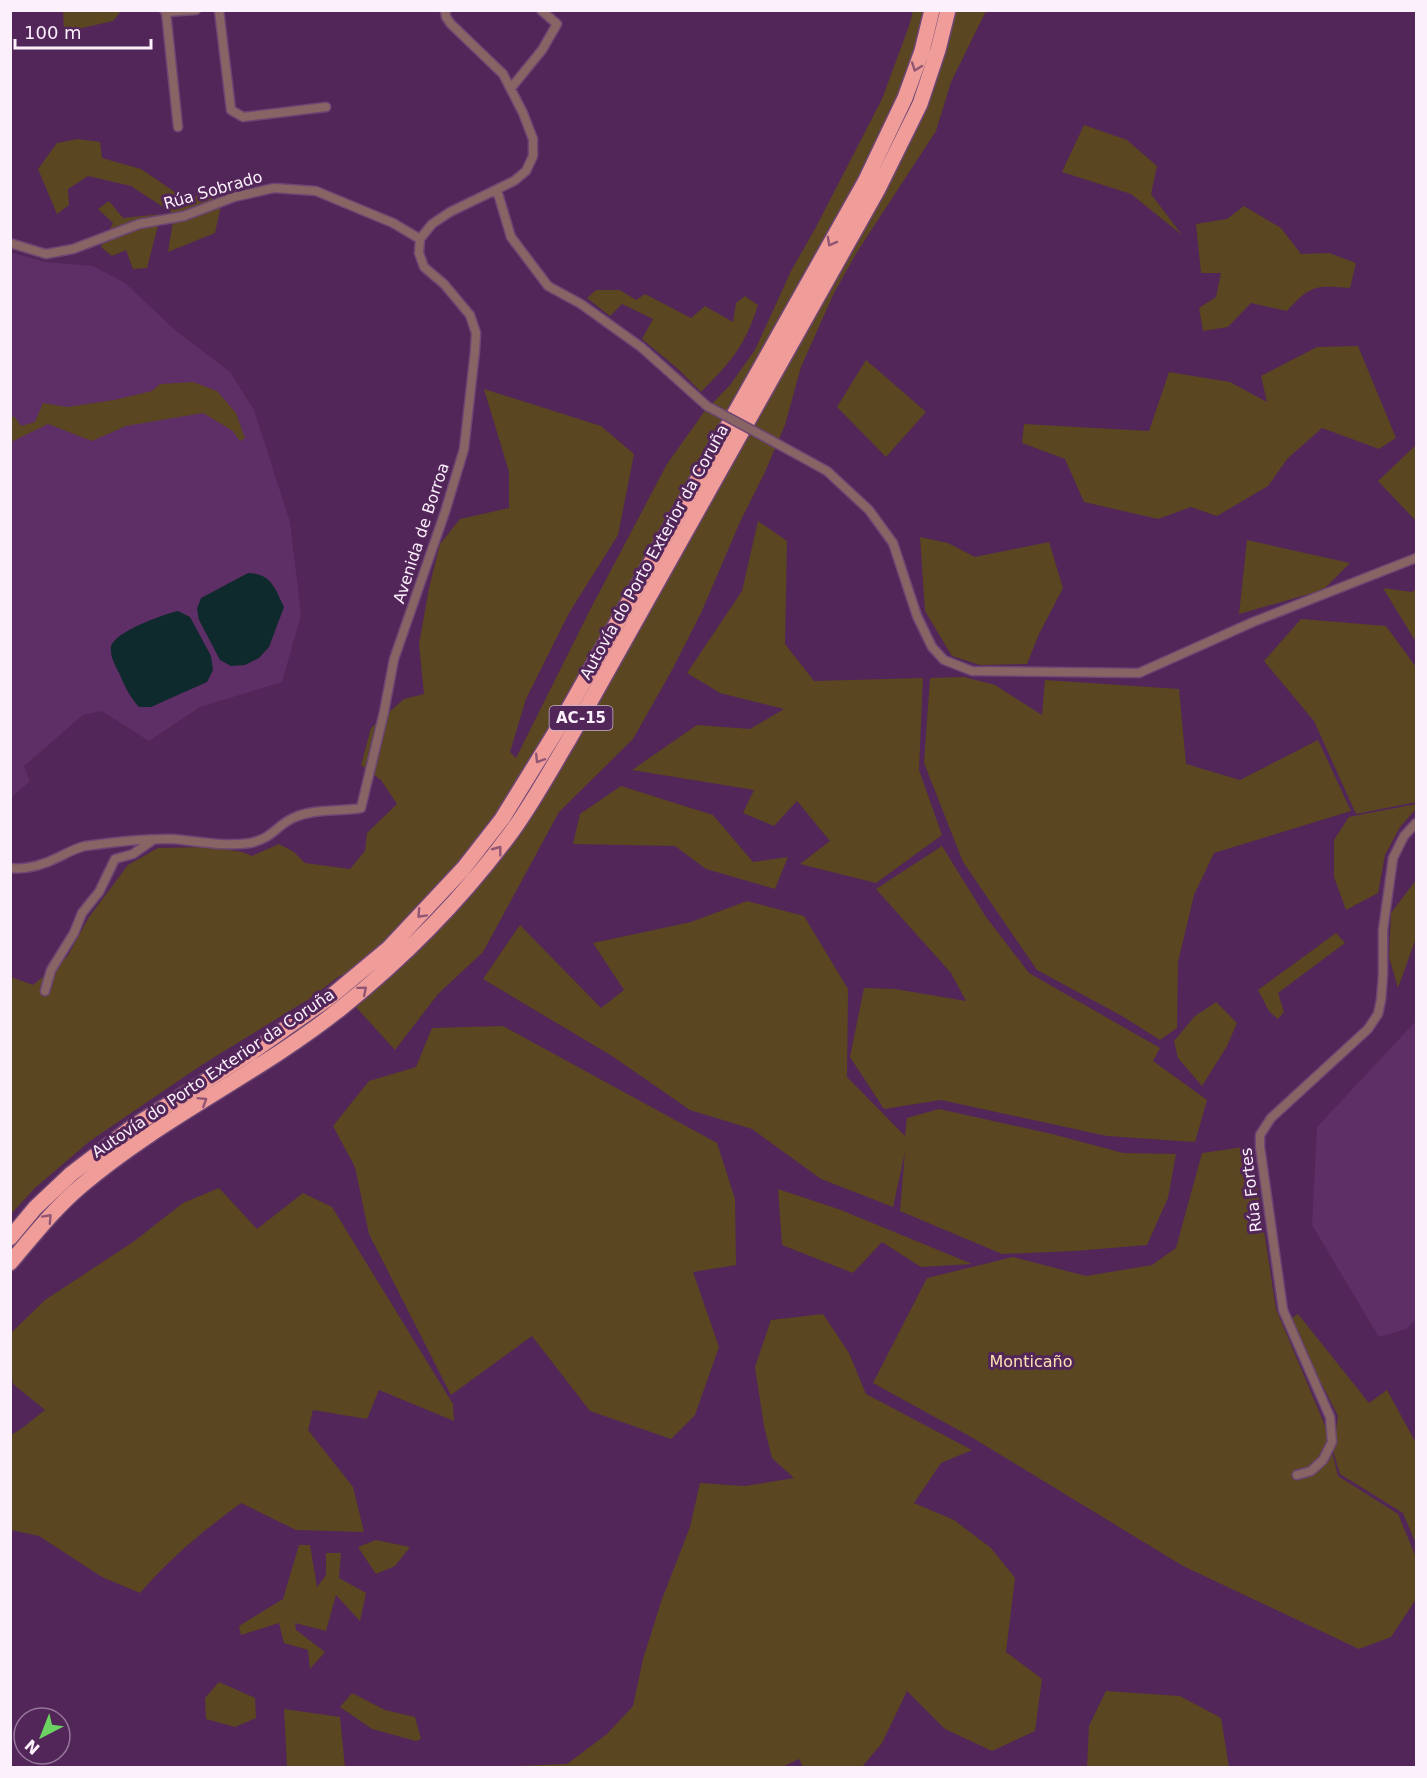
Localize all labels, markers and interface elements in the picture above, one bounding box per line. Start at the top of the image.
scale bar [15,12,152,50]
text: 100 m [24,22,82,43]
one-way arrow [911,61,924,72]
street label: Rúa Sobrado [161,167,265,213]
one-way arrow [827,236,838,246]
street label: Autovía do Porto Exterior da Coruña [576,421,732,683]
street label: Avenida de Borroa [389,460,453,606]
road number: AC-15 [550,706,612,730]
one-way arrow [534,753,546,763]
one-way arrow [490,845,501,856]
one-way arrow [417,907,428,917]
street label: Autovía do Porto Exterior da Coruña [88,984,338,1162]
one-way arrow [356,986,367,997]
one-way arrow [197,1097,207,1109]
street label: Rúa Fortes [1236,1147,1266,1233]
one-way arrow [41,1215,52,1225]
park label: Monticaño [990,1352,1072,1371]
north arrow [12,1706,72,1766]
text: N [21,1735,44,1758]

